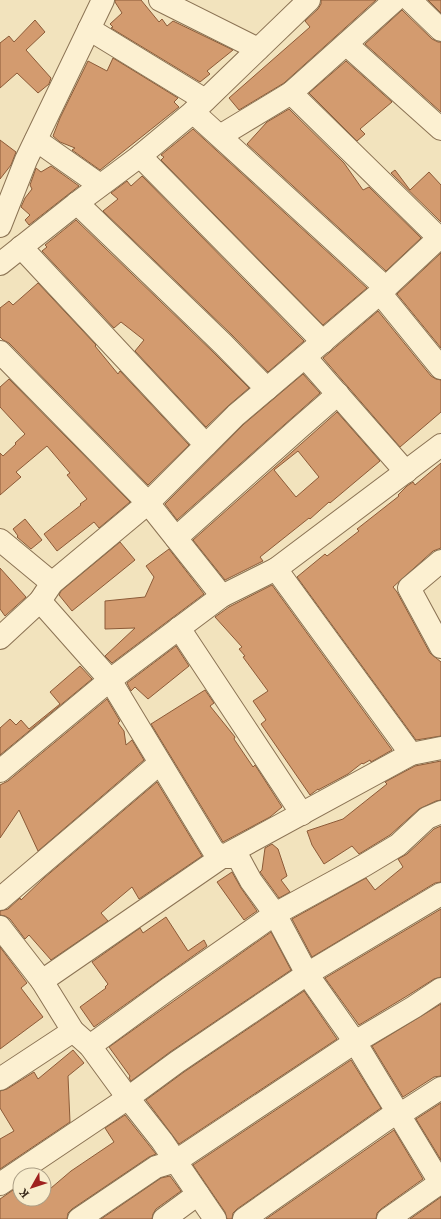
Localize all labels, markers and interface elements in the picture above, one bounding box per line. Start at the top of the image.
north arrow [12,1167,52,1207]
text: K [15,1185,32,1201]

